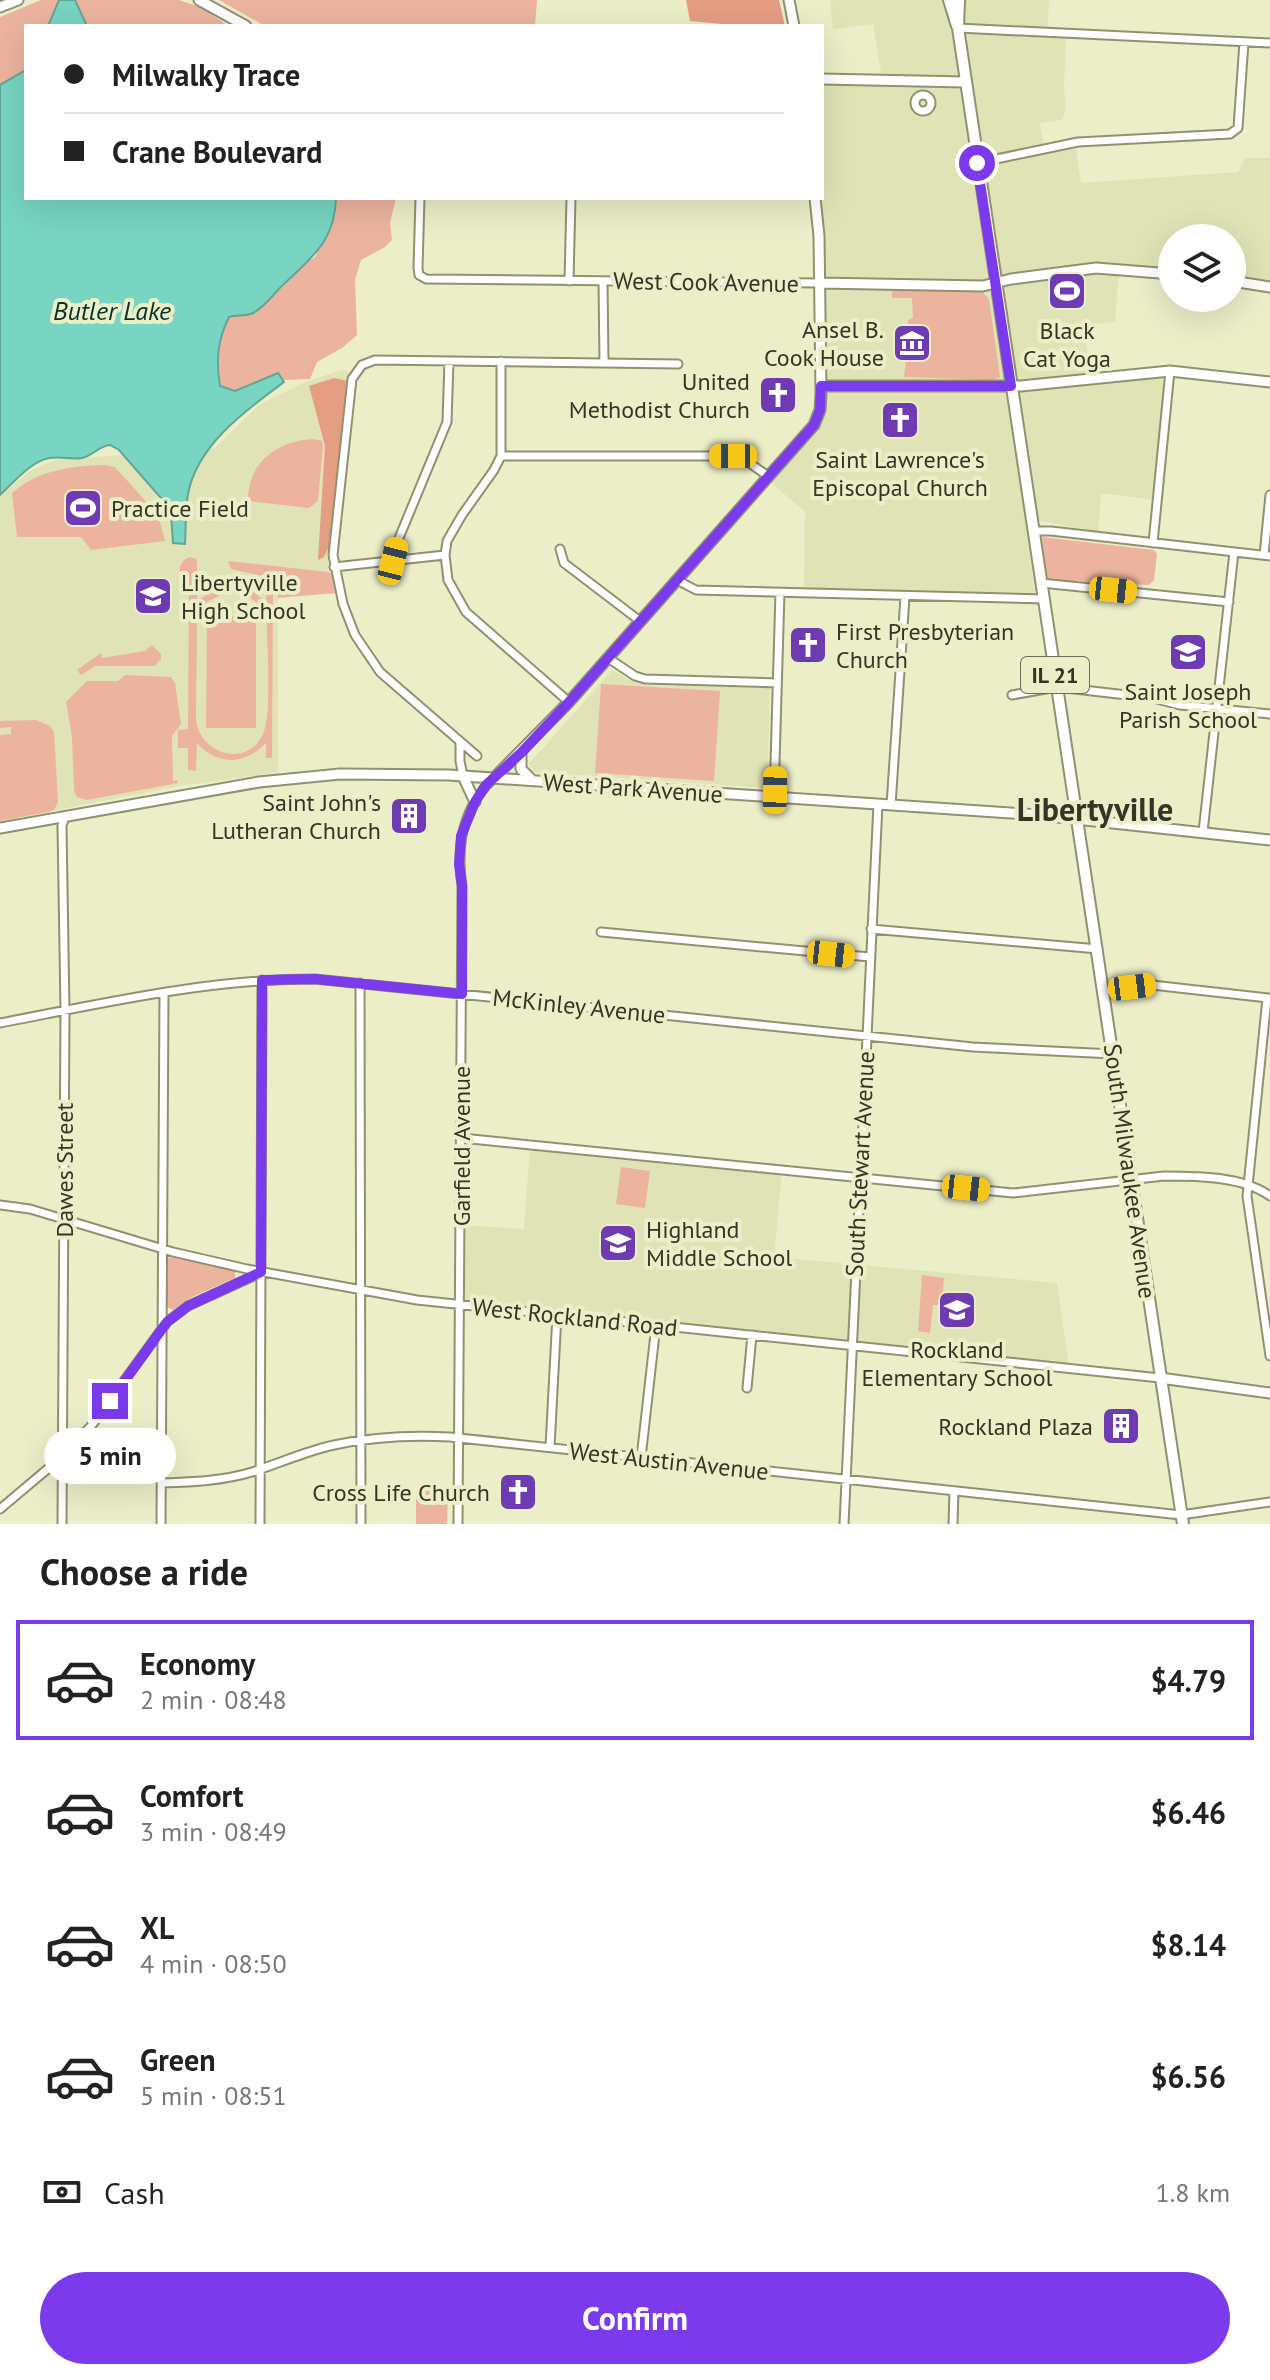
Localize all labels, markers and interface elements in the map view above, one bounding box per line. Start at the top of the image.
text: Milwalky Trace [112,55,300,94]
text: Crane Boulevard [112,132,323,171]
route start [959,145,995,181]
map controls [1158,224,1246,312]
button: layers [1158,224,1246,312]
street label: West Cook Avenue [613,265,799,299]
sports icon: Black Cat Yoga [1046,270,1088,312]
water label: Butler Lake [53,294,171,327]
place label: Ansel B. Cook House [764,314,884,373]
place label: Black Cat Yoga [1023,315,1111,374]
museum icon: Ansel B. Cook House [891,322,933,364]
place label: United Methodist Church [569,366,750,425]
church icon: United Methodist Church [757,374,799,416]
church icon: Saint Lawrence's Episcopal Church [879,399,921,441]
car [709,444,757,468]
place label: Saint Lawrence's Episcopal Church [812,444,988,503]
sports icon: Practice Field [62,487,104,529]
place label: Practice Field [111,493,249,524]
car [376,535,410,587]
place label: Libertyville High School [181,567,305,626]
school or university icon: Libertyville High School [132,575,174,617]
car [1088,576,1138,604]
place label: First Presbyterian Church [836,616,1014,675]
church icon: First Presbyterian Church [787,624,829,666]
school or university icon: Saint Joseph Parish School [1167,631,1209,673]
road number: IL 21 [1021,657,1089,693]
place label: Saint Joseph Parish School [1119,676,1257,735]
street label: West Park Avenue [542,766,724,810]
car [763,766,787,814]
place label: Saint John's Lutheran Church [211,787,381,846]
district label: Libertyville [1017,788,1173,830]
building icon: Saint John's Lutheran Church [388,795,430,837]
car [806,940,856,968]
car [1107,972,1157,1002]
street label: McKinley Avenue [491,982,667,1030]
street label: South Milwaukee Avenue [1097,1042,1163,1300]
street label: South Stewart Avenue [839,1050,881,1278]
street label: Garfield Avenue [446,1066,477,1226]
street label: Dawes Street [49,1103,80,1237]
car [941,1174,991,1202]
place label: Highland Middle School [646,1214,792,1273]
school or university icon: Highland Middle School [597,1222,639,1264]
school or university icon: Rockland Elementary School [936,1289,978,1331]
street label: West Rockland Road [471,1291,679,1343]
place label: Rockland Elementary School [861,1334,1053,1393]
route end [92,1383,128,1419]
building icon: Rockland Plaza [1100,1405,1142,1447]
place label: Rockland Plaza [938,1411,1093,1442]
callout: 5 min [44,1429,176,1485]
street label: West Austin Avenue [568,1435,770,1487]
text: 5 min [78,1439,142,1472]
church icon: Cross Life Church [497,1471,539,1513]
place label: Cross Life Church [312,1477,490,1508]
text: Choose a ride [40,1548,248,1595]
icon: car [44,1644,116,1716]
text: Economy [140,1644,255,1683]
text: $4.79 [1151,1661,1226,1700]
text: 2 min · 08:48 [140,1683,287,1716]
icon: car [44,1776,116,1848]
text: Comfort [140,1776,243,1815]
text: $6.46 [1151,1793,1226,1832]
text: 3 min · 08:49 [140,1815,287,1848]
icon: car [44,1908,116,1980]
text: XL [140,1908,174,1947]
text: $8.14 [1151,1925,1226,1964]
text: 4 min · 08:50 [140,1947,287,1980]
icon: car [44,2040,116,2112]
text: Green [140,2040,215,2079]
text: $6.56 [1151,2057,1226,2096]
text: 5 min · 08:51 [140,2079,287,2112]
icon: cash [40,2170,84,2214]
text: Cash [104,2173,165,2212]
text: 1.8 km [1156,2176,1230,2209]
button: Confirm [40,2272,1230,2364]

